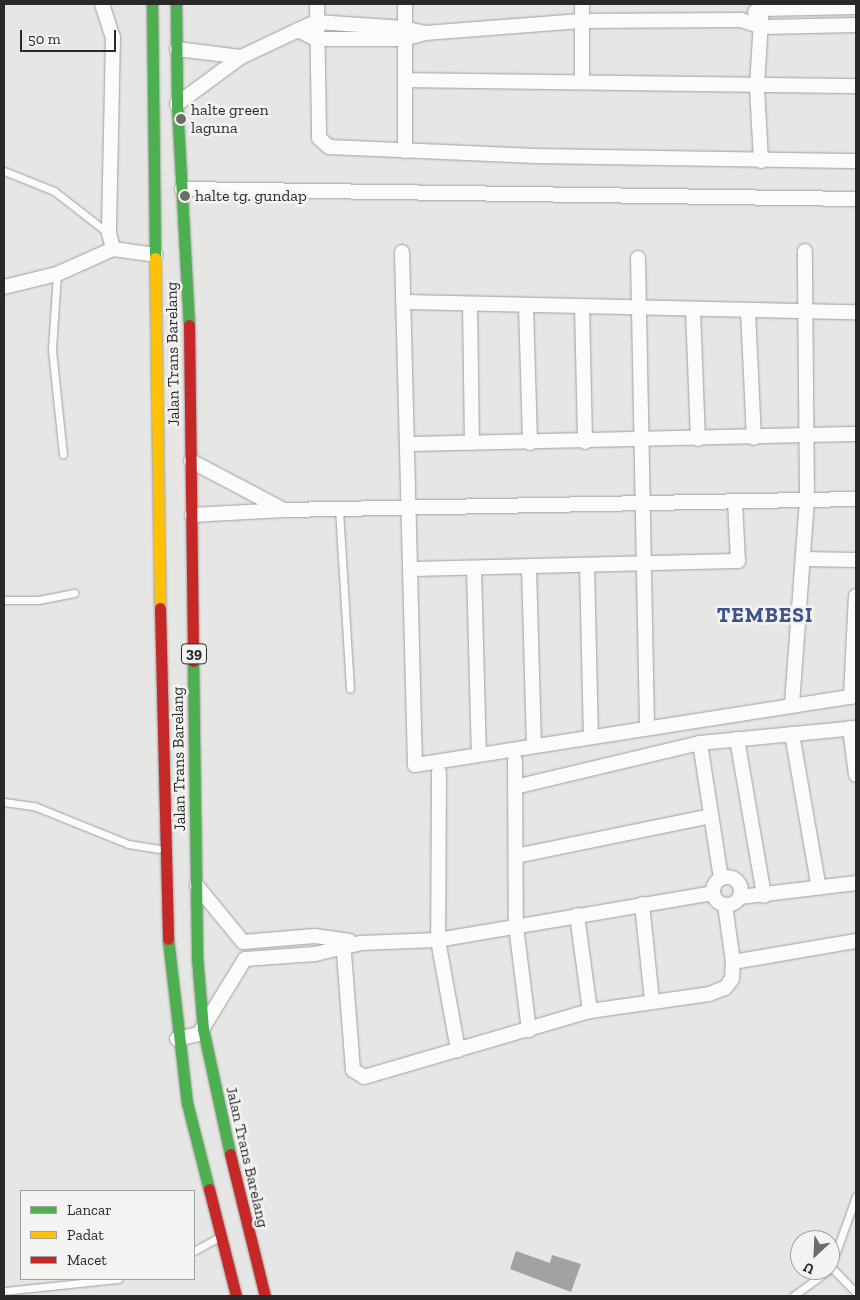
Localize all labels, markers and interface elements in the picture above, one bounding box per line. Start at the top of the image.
scale bar [22,20,119,52]
text: 50 m [28,30,61,48]
place label: halte green laguna [191,100,269,138]
marker: halte green laguna [175,113,187,125]
place label: halte tg. gundap [195,186,307,206]
marker: halte tg. gundap [179,190,191,202]
street label: Jalan Trans Barelang [162,281,184,427]
district label: TEMBESI [716,602,814,628]
road number: 39 [180,642,208,666]
street label: Jalan Trans Barelang [168,686,190,832]
street label: Jalan Trans Barelang [221,1084,273,1230]
legend [20,1190,195,1280]
text: Lancar [67,1201,112,1219]
text: Padat [67,1226,104,1244]
north arrow [790,1230,840,1280]
text: Macet [67,1251,107,1269]
text: U [801,1258,817,1278]

